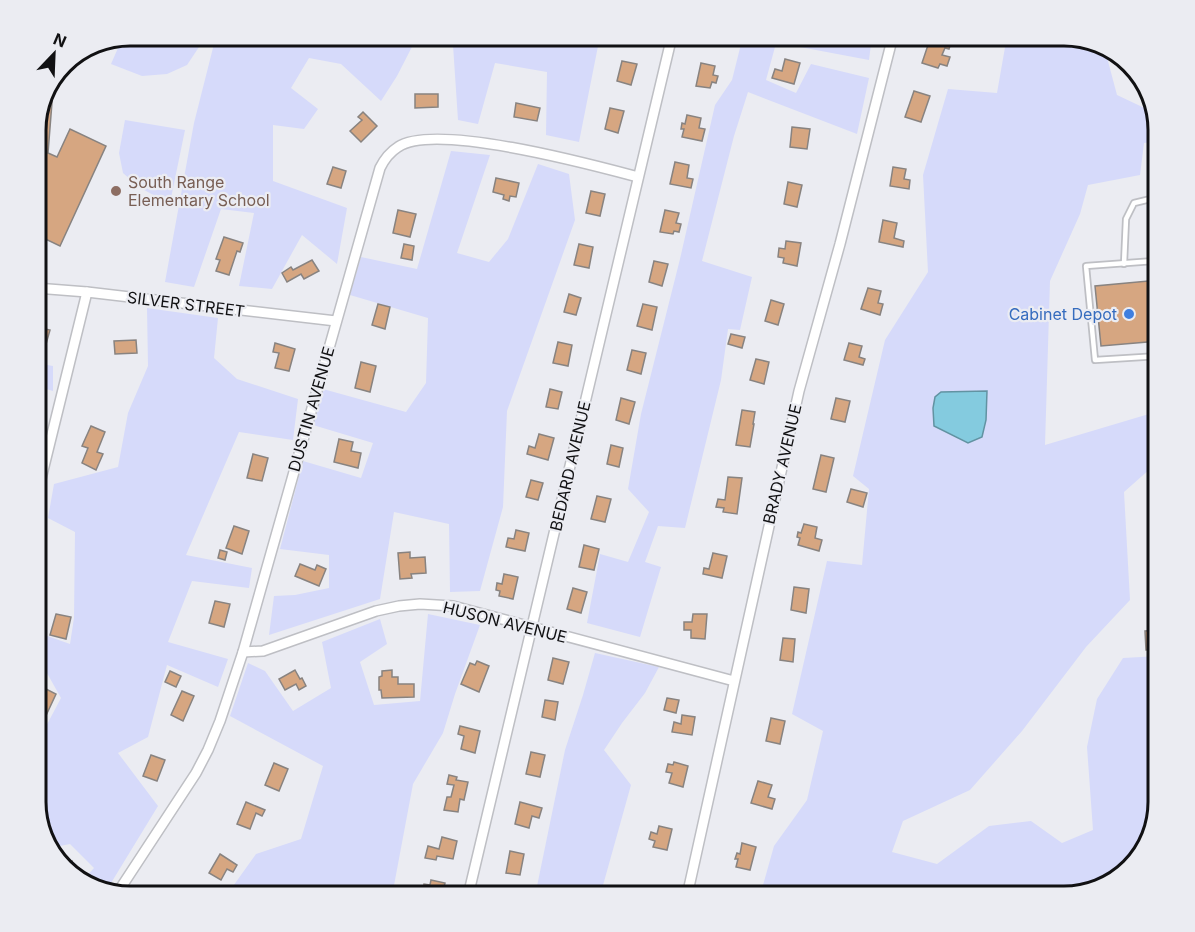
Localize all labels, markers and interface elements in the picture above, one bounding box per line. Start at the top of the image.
north arrow [24,24,84,84]
text: N [50,29,69,52]
place label: South Range Elementary School [128,172,270,210]
marker: South Range Elementary School [109,184,123,198]
street label: SILVER STREET [126,287,246,321]
place label: Cabinet Depot [1009,304,1117,324]
marker: Cabinet Depot [1122,307,1136,321]
street label: DUSTIN AVENUE [284,344,338,474]
street label: BEDARD AVENUE [545,399,595,533]
street label: BRADY AVENUE [758,402,806,526]
street label: HUSON AVENUE [441,597,569,647]

